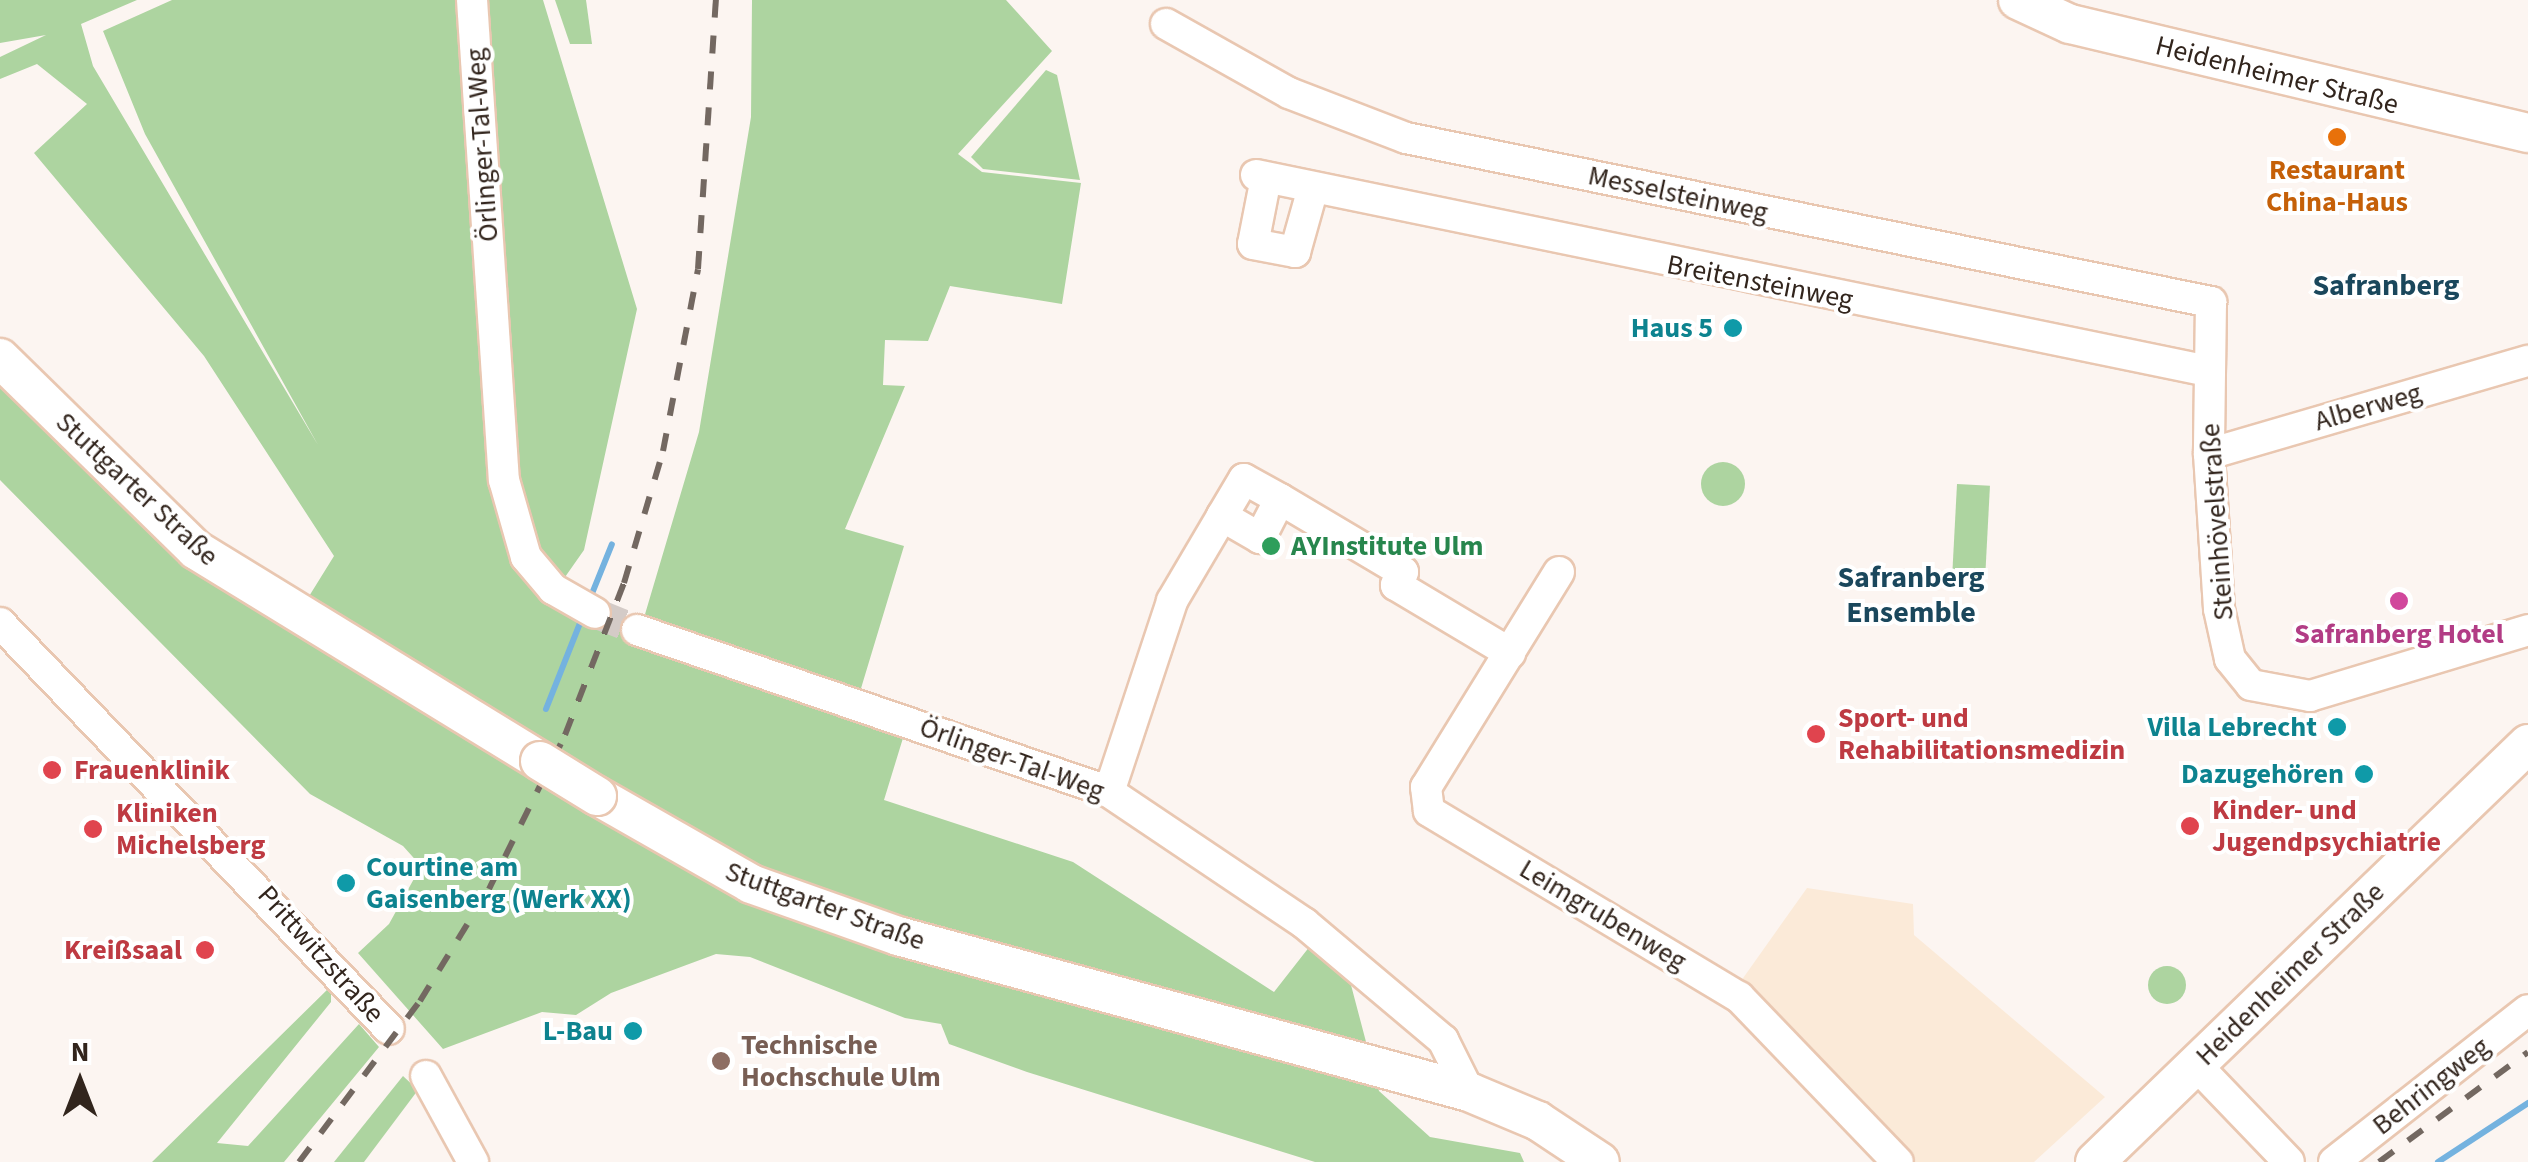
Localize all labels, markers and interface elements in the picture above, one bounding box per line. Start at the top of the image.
street label: Heidenheimer Straße [2152,29,2402,121]
street label: Örlinger-Tal-Weg [458,47,506,243]
marker: Restaurant China-Haus [2326,126,2348,148]
place label: Restaurant China-Haus [2266,153,2408,219]
street label: Messelsteinweg [1585,159,1771,229]
street label: Breitensteinweg [1664,247,1856,317]
district label: Safranberg [2312,268,2460,304]
place label: Haus 5 [1631,311,1713,345]
marker: Haus 5 [1722,317,1744,339]
street label: Alberweg [2311,376,2425,438]
street label: Stuttgarter Straße [49,405,225,573]
street label: Steinhövelstraße [2193,422,2241,622]
place label: AYInstitute Ulm [1291,529,1484,563]
marker: AYInstitute Ulm [1260,535,1282,557]
district label: Safranberg Ensemble [1837,560,1985,630]
marker: Safranberg Hotel [2388,590,2410,612]
place label: Safranberg Hotel [2294,617,2504,651]
place label: Sport- und Rehabilitationsmedizin [1838,701,2125,767]
street label: Örlinger-Tal-Weg [915,710,1109,808]
place label: Villa Lebrecht [2147,710,2317,744]
marker: Villa Lebrecht [2326,716,2348,738]
marker: Sport- und Rehabilitationsmedizin [1803,721,1829,747]
place label: Frauenklinik [74,753,230,787]
marker: Frauenklinik [39,757,65,783]
place label: Dazugehören [2181,757,2344,791]
marker: Dazugehören [2353,763,2375,785]
place label: Kinder- und Jugendpsychiatrie [2212,793,2441,859]
place label: Kliniken Michelsberg [116,796,265,862]
marker: Kinder- und Jugendpsychiatrie [2177,813,2203,839]
marker: Kliniken Michelsberg [80,816,106,842]
place label: Courtine am Gaisenberg (Werk XX) [366,850,632,916]
street label: Leimgrubenweg [1513,852,1693,978]
street label: Stuttgarter Straße [721,854,929,958]
marker: Courtine am Gaisenberg (Werk XX) [335,872,357,894]
street label: Heidenheimer Straße [2189,875,2391,1073]
street label: Prittwitzstraße [251,878,391,1030]
place label: Kreißsaal [64,933,182,967]
marker: Kreißsaal [192,937,218,963]
place label: L-Bau [543,1014,613,1048]
marker: L-Bau [622,1020,644,1042]
place label: Technische Hochschule Ulm [741,1028,941,1094]
street label: Behringweg [2366,1030,2496,1142]
north arrow [30,1032,130,1132]
text: N [71,1032,89,1072]
marker: Technische Hochschule Ulm [710,1050,732,1072]

